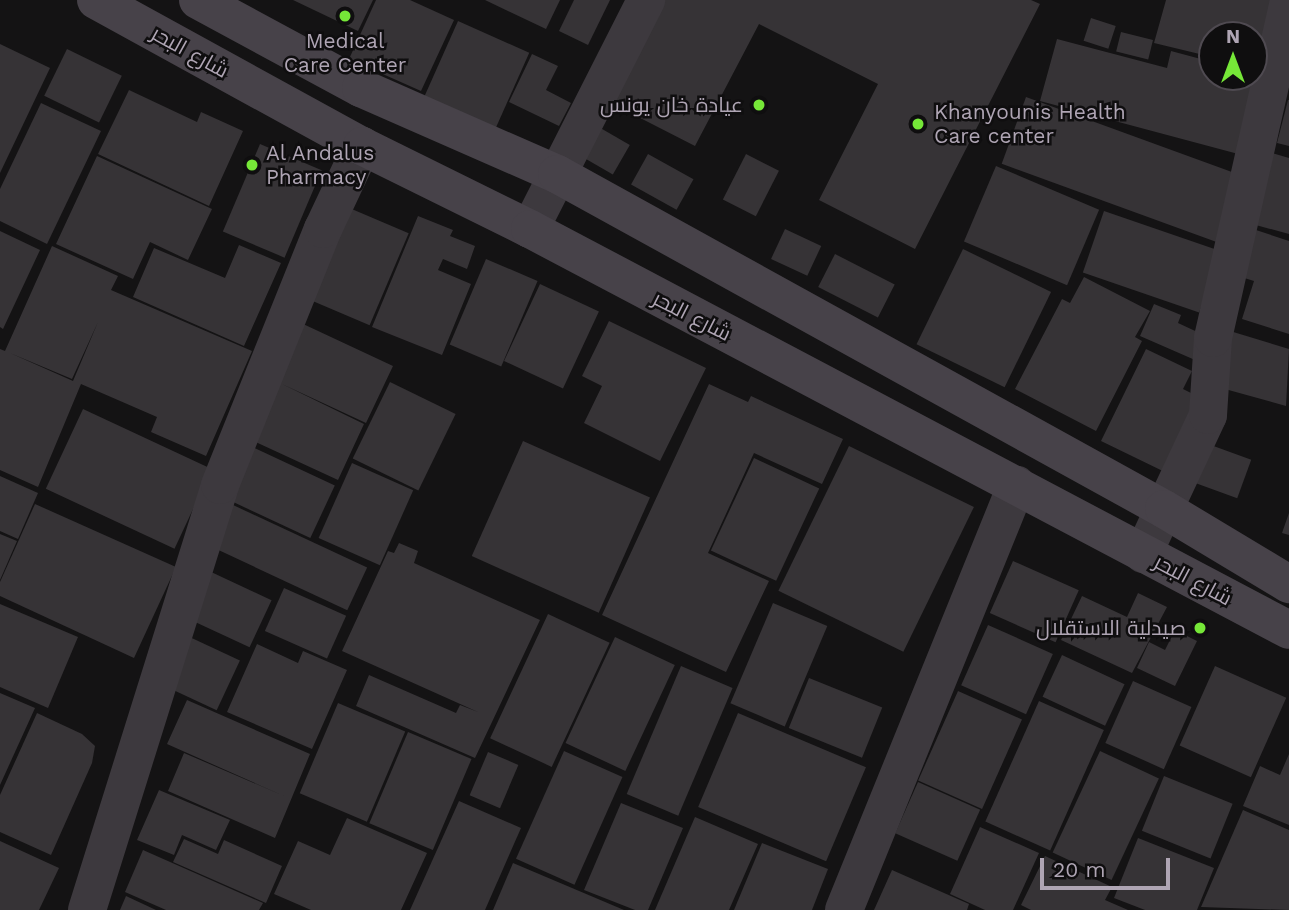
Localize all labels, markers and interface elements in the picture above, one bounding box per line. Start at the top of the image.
marker: Medical Care Center [335,6,355,26]
street label: شارع البحر [147,21,233,83]
north arrow [1198,21,1268,91]
text: N [1226,25,1240,48]
place label: Medical Care Center [284,28,406,78]
place label: عيادة خان يونس [600,92,743,118]
marker: عيادة خان يونس [749,95,769,115]
place label: Khanyounis Health Care center [934,99,1126,149]
marker: Khanyounis Health Care center [908,114,928,134]
place label: Al Andalus Pharmacy [266,140,376,190]
marker: Al Andalus Pharmacy [244,157,260,173]
street label: شارع البحر [649,286,735,346]
street label: شارع البحر [1150,549,1236,611]
place label: صيدلية الاستقلال [1036,615,1186,641]
marker: صيدلية الاستقلال [1192,620,1208,636]
scale bar [1044,844,1174,888]
text: 20 m [1053,857,1105,882]

